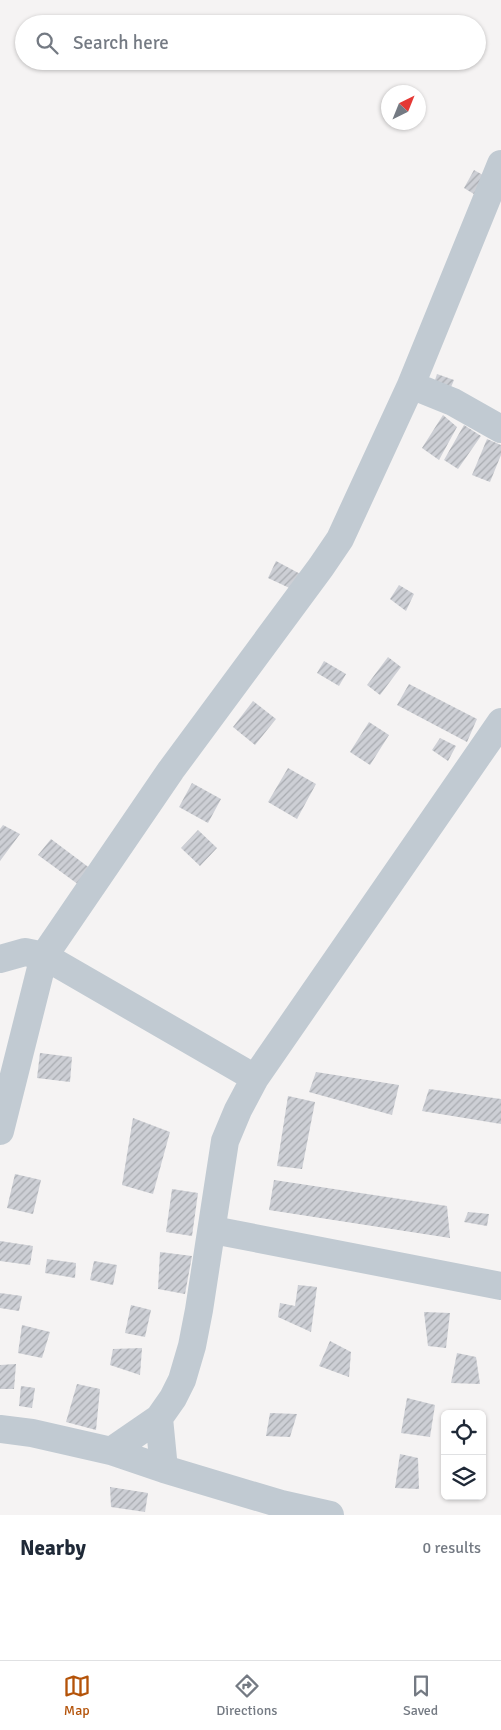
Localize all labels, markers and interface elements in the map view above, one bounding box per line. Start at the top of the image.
search box [15,15,486,70]
icon: search [33,29,61,57]
text: Search here [73,31,169,55]
north arrow [381,85,426,130]
map controls [441,1410,486,1500]
button: locate [441,1410,486,1455]
button: layers [441,1455,486,1500]
text: Nearby [20,1535,86,1561]
text: 0 results [422,1538,481,1558]
tab: Map [63,1672,91,1719]
tab: Directions [216,1672,277,1719]
tab: Saved [403,1672,438,1719]

